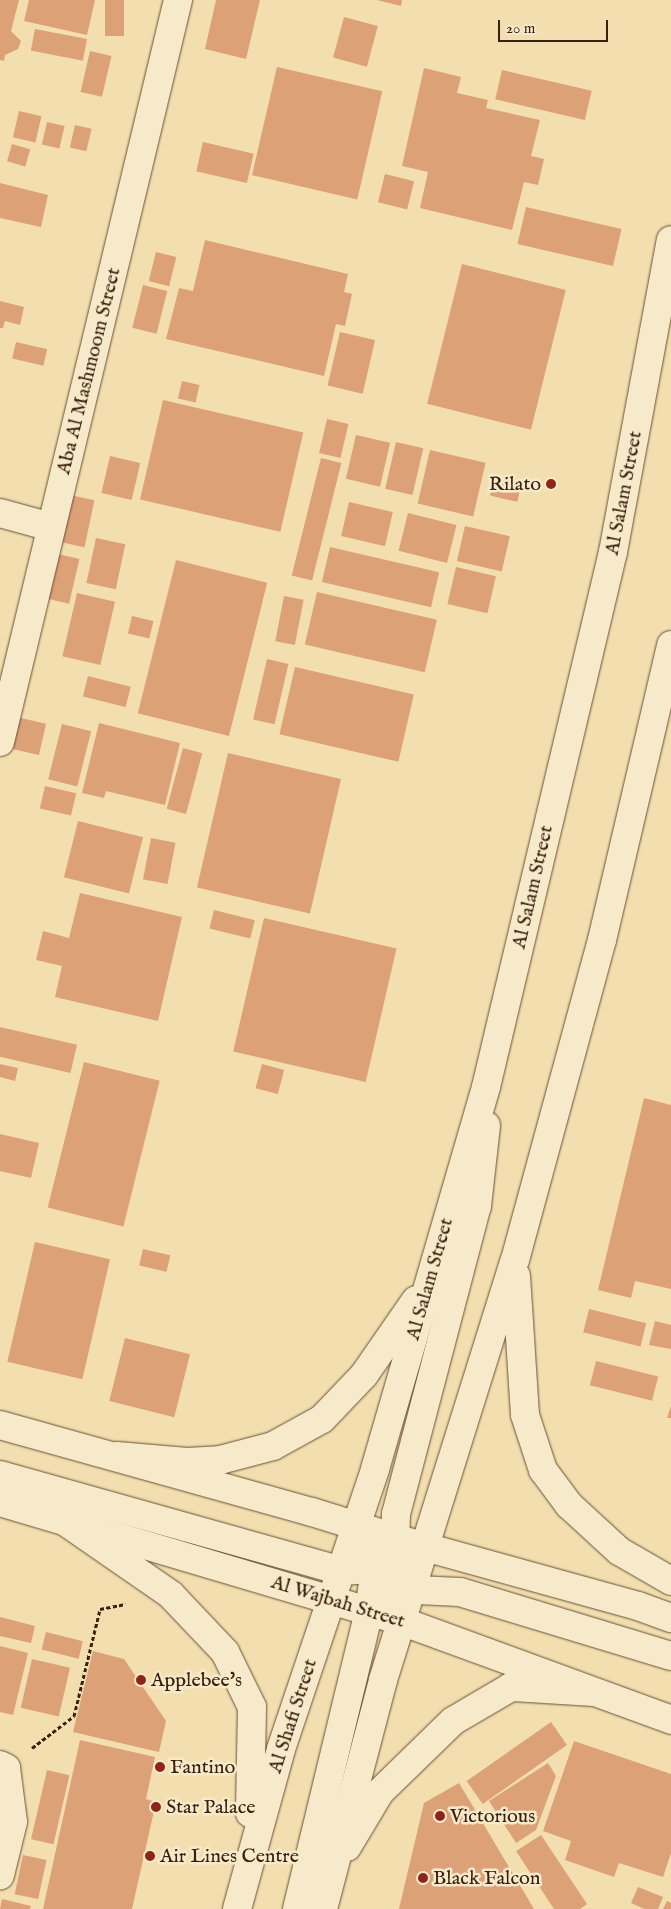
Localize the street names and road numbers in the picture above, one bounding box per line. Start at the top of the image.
street label: Aba Al Mashmoom Street [52,265,126,477]
street label: Al Salam Street [600,429,648,557]
street label: Al Salam Street [507,823,559,951]
street label: Al Salam Street [401,1215,459,1343]
street label: Al Wajbah Street [268,1570,408,1634]
street label: Al Shafi Street [263,1656,323,1776]

